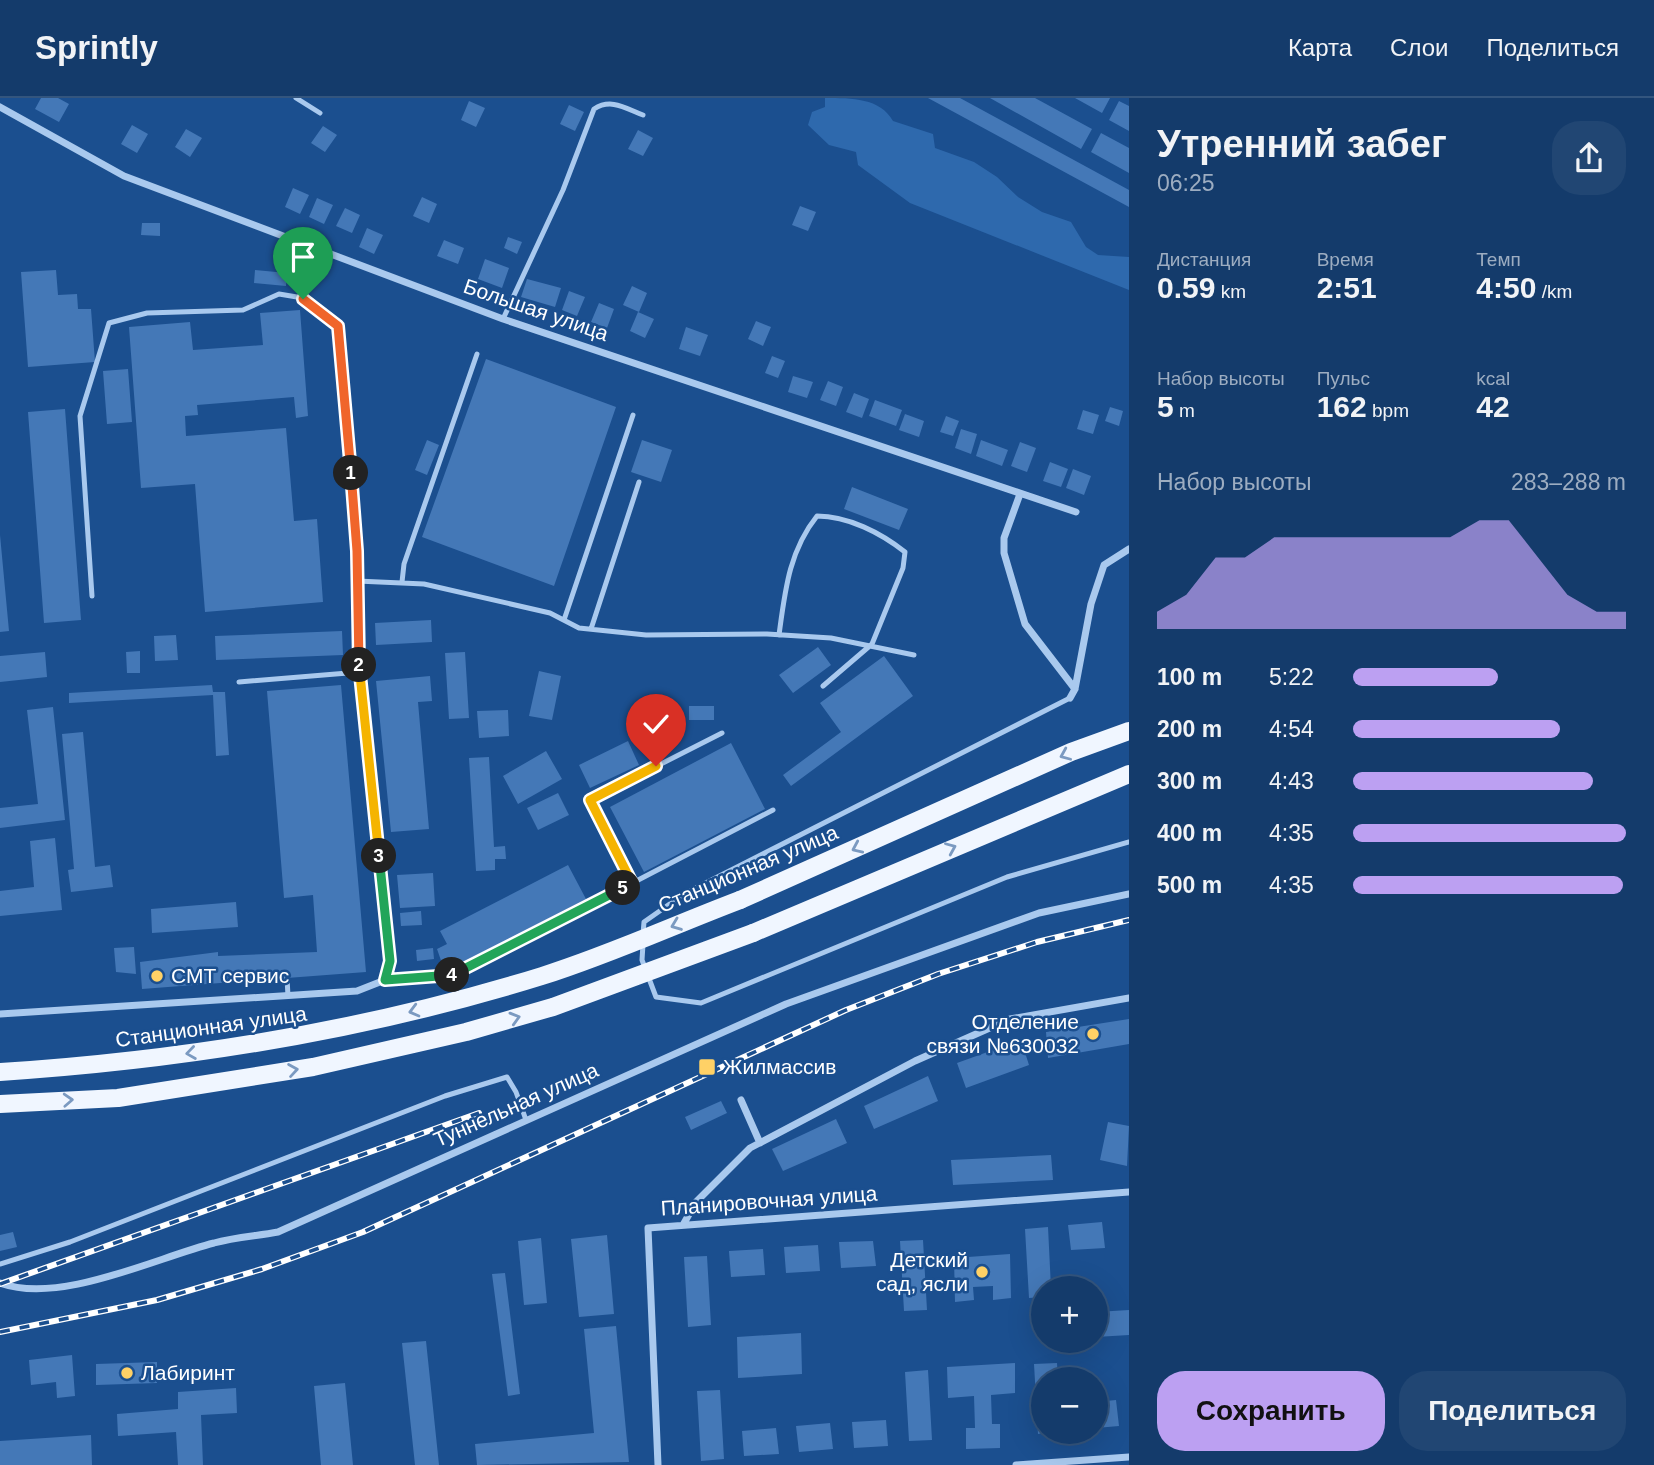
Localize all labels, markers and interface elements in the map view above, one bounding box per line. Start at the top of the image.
text: Sprintly [35,29,158,66]
text: Карта [1288,34,1352,61]
text: Слои [1390,34,1448,61]
text: Поделиться [1486,34,1619,61]
button: share [1552,121,1626,195]
text: Утренний забег [1157,123,1447,165]
text: 06:25 [1157,170,1215,196]
pin [273,227,333,299]
icon: arrive [284,238,322,276]
text: Дистанция [1157,249,1251,270]
text: Время [1317,249,1374,270]
text: Темп [1476,249,1521,270]
text: 0.59 [1157,271,1215,304]
text: 2:51 [1317,271,1377,304]
text: 4:50 [1476,271,1536,304]
street label: Большая улица [461,274,612,345]
text: km [1215,281,1246,302]
text: /km [1536,281,1572,302]
text: Набор высоты [1157,368,1285,389]
text: Пульс [1317,368,1370,389]
text: kcal [1476,368,1510,389]
text: 5 [1157,390,1174,423]
text: 162 [1317,390,1367,423]
text: 42 [1476,390,1510,423]
text: m [1174,400,1195,421]
text: bpm [1367,400,1409,421]
pin: 1 [334,456,368,490]
text: 1 [345,462,356,483]
text: Набор высоты [1157,469,1311,495]
text: 283–288 m [1511,469,1626,495]
pin: 2 [342,648,376,682]
text: 2 [353,654,364,675]
text: 100 m [1157,664,1222,690]
text: 5:22 [1269,664,1314,690]
pin [626,694,686,766]
icon: check [637,705,675,743]
text: 200 m [1157,716,1222,742]
text: 4:54 [1269,716,1314,742]
one-way arrow [1060,747,1072,761]
text: 300 m [1157,768,1222,794]
text: 4:43 [1269,768,1314,794]
street label: Станционная улица [654,820,841,917]
text: 400 m [1157,820,1222,846]
text: 4:35 [1269,820,1314,846]
pin: 3 [362,838,396,874]
one-way arrow [852,840,865,854]
one-way arrow [944,843,956,857]
text: 3 [373,845,384,866]
pin: 5 [606,870,640,906]
text: 500 m [1157,872,1222,898]
text: 4:35 [1269,872,1314,898]
text: 5 [617,877,628,898]
one-way arrow [671,916,683,930]
pin: 4 [434,958,470,992]
place label: СМТ сервис [171,964,289,987]
text: 4 [446,964,457,985]
marker: СМТ сервис [149,968,165,984]
street label: Станционная улица [114,1002,308,1051]
one-way arrow [408,1003,420,1017]
place label: Отделение связи №630032 [926,1010,1079,1057]
one-way arrow [509,1012,521,1027]
marker: Отделение связи №630032 [1085,1026,1101,1042]
one-way arrow [185,1045,197,1060]
place label: Жилмассив [723,1055,836,1078]
marker: Жилмассив [697,1057,717,1077]
street label: Туннельная улица [430,1058,602,1151]
one-way arrow [287,1063,299,1078]
one-way arrow [63,1093,74,1108]
street label: Планировочная улица [660,1181,878,1220]
place label: Детский сад, ясли [876,1248,968,1295]
marker: Детский сад, ясли [974,1264,990,1280]
map controls [1031,1276,1108,1444]
button: + [1031,1276,1108,1353]
place label: Лабиринт [141,1361,235,1384]
marker: Лабиринт [119,1365,135,1381]
button: − [1031,1367,1108,1444]
button: Сохранить [1157,1371,1385,1451]
button: Поделиться [1399,1371,1626,1451]

